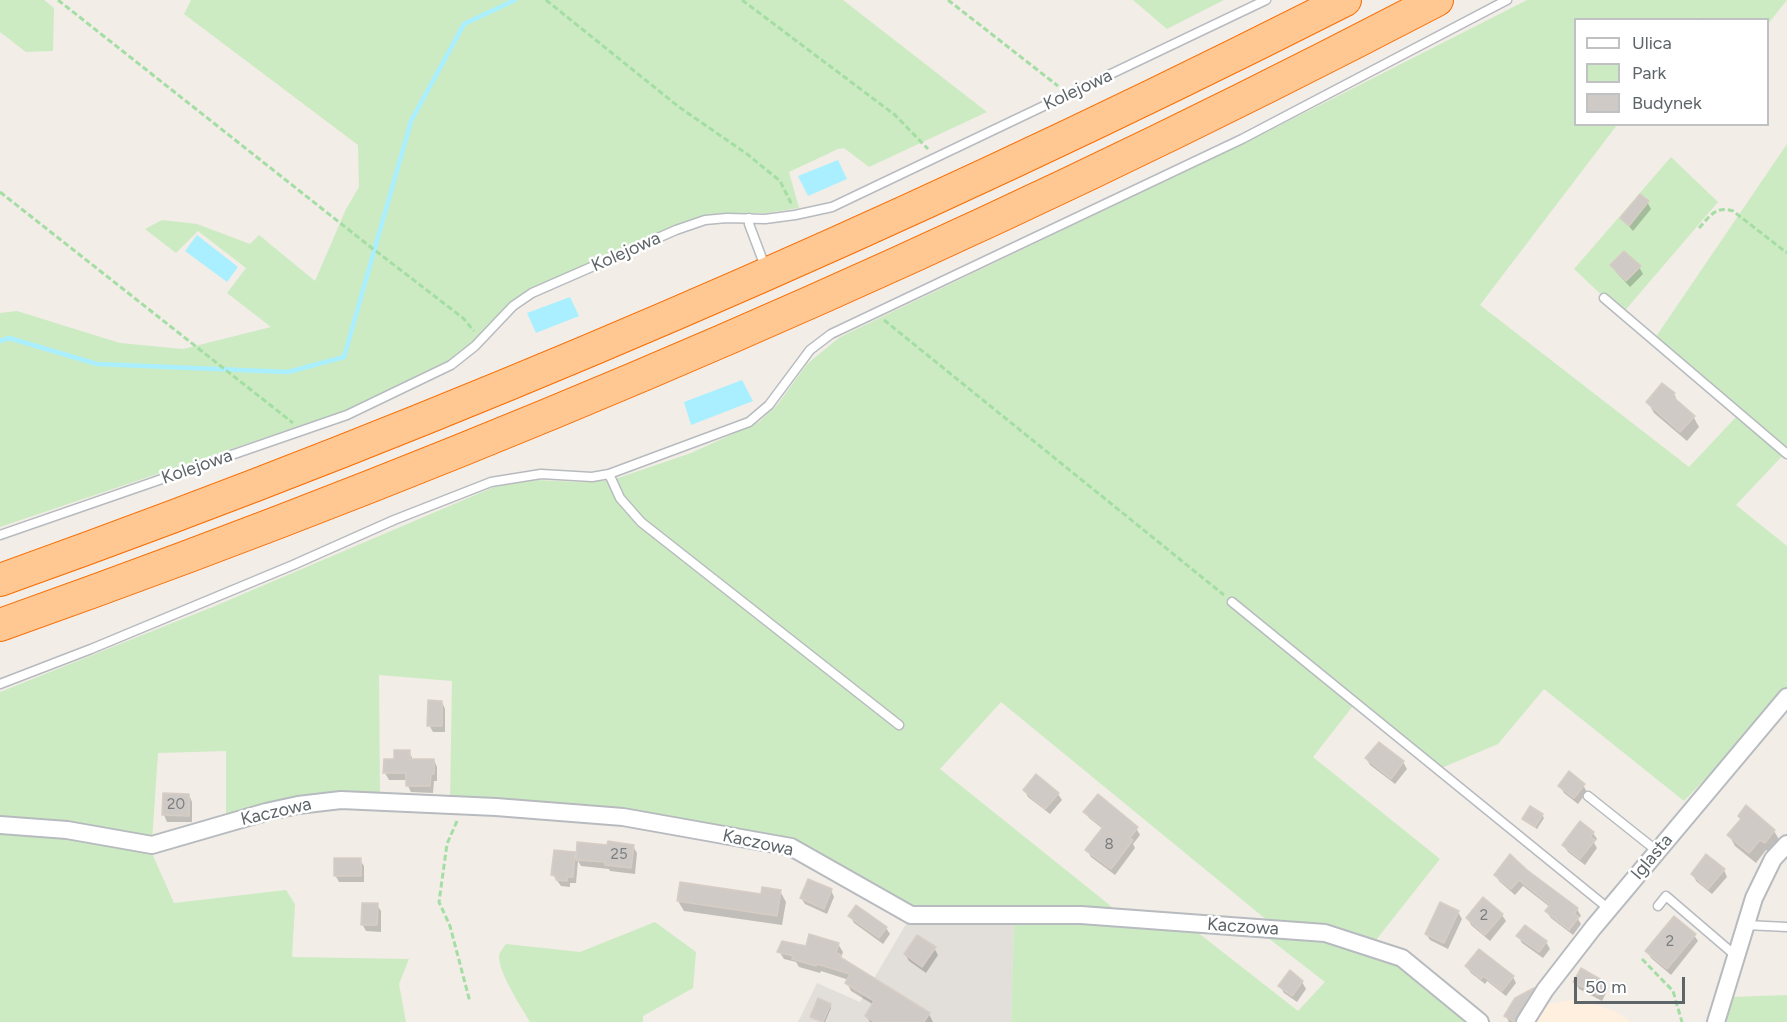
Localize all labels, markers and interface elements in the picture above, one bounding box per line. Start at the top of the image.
legend [1574,18,1769,126]
text: Ulica [1632,32,1672,54]
text: Park [1632,62,1666,84]
street label: Kolejowa [1040,65,1116,115]
text: Budynek [1632,92,1702,114]
street label: Kolejowa [588,227,664,277]
street label: Kolejowa [159,445,235,489]
street label: Kaczowa [239,793,313,831]
house number: 20 [167,796,185,814]
street label: Kaczowa [721,825,795,861]
street label: Iglasta [1627,830,1677,884]
house number: 8 [1104,836,1114,854]
house number: 25 [610,846,628,864]
house number: 2 [1480,907,1488,925]
street label: Kaczowa [1206,914,1280,940]
house number: 2 [1666,933,1674,951]
scale bar [1577,965,1688,1003]
text: 50 m [1585,976,1627,998]

